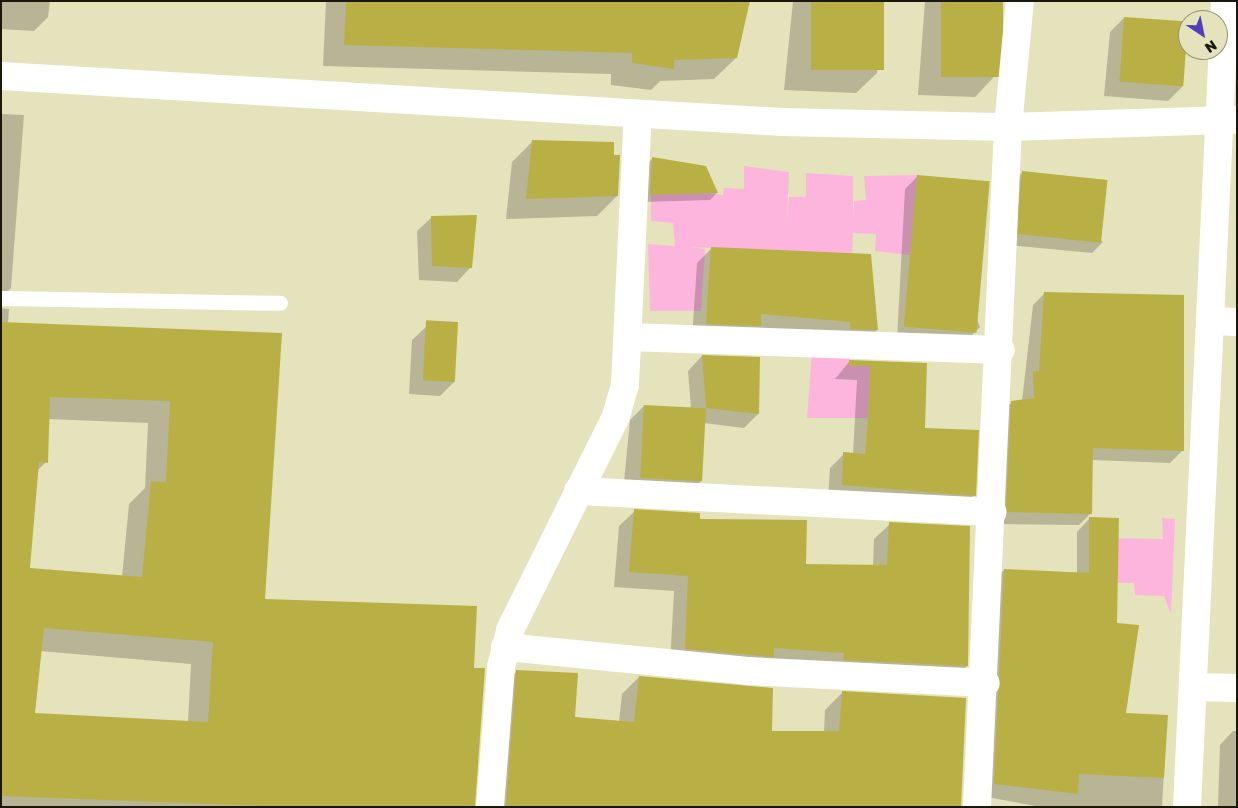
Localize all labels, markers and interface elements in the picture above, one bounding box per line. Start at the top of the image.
north arrow [1178,10,1228,60]
text: N [1202,37,1220,57]

